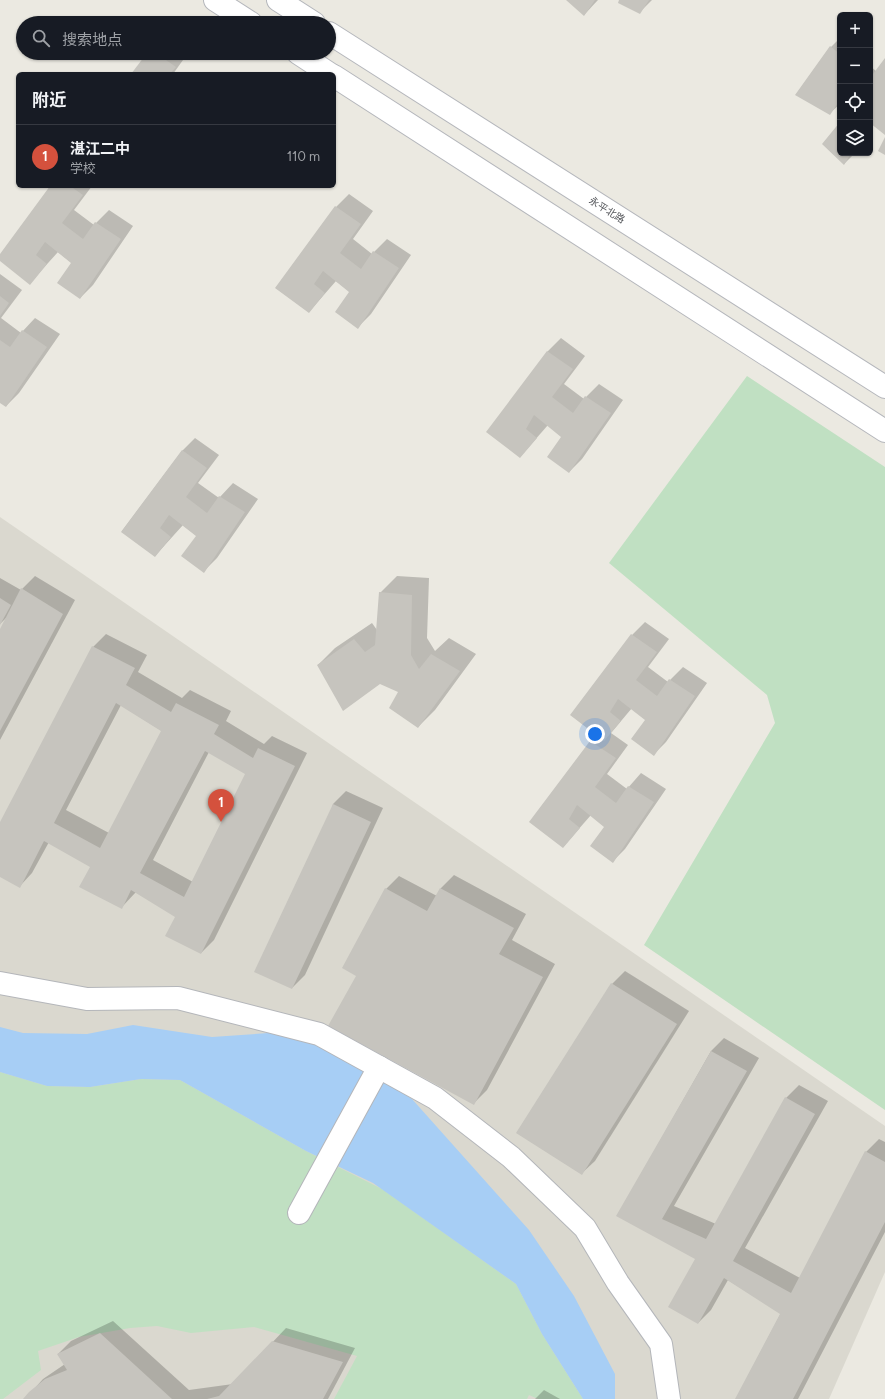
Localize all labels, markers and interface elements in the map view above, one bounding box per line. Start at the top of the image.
map controls [837,12,873,156]
button: + [837,12,873,48]
search box [16,16,336,60]
icon: search [30,27,52,49]
text: 搜索地点 [62,31,122,49]
button: − [837,48,873,84]
button: locate [837,84,873,120]
text: 附近 [32,90,66,110]
button: layers [837,120,873,156]
text: 湛江二中 [70,140,130,158]
text: 1 [42,149,48,164]
text: 110 m [287,149,320,164]
text: 学校 [70,161,96,176]
street label: 永平北路 [587,194,627,226]
your location [585,724,605,744]
pin: 1 [208,789,234,822]

